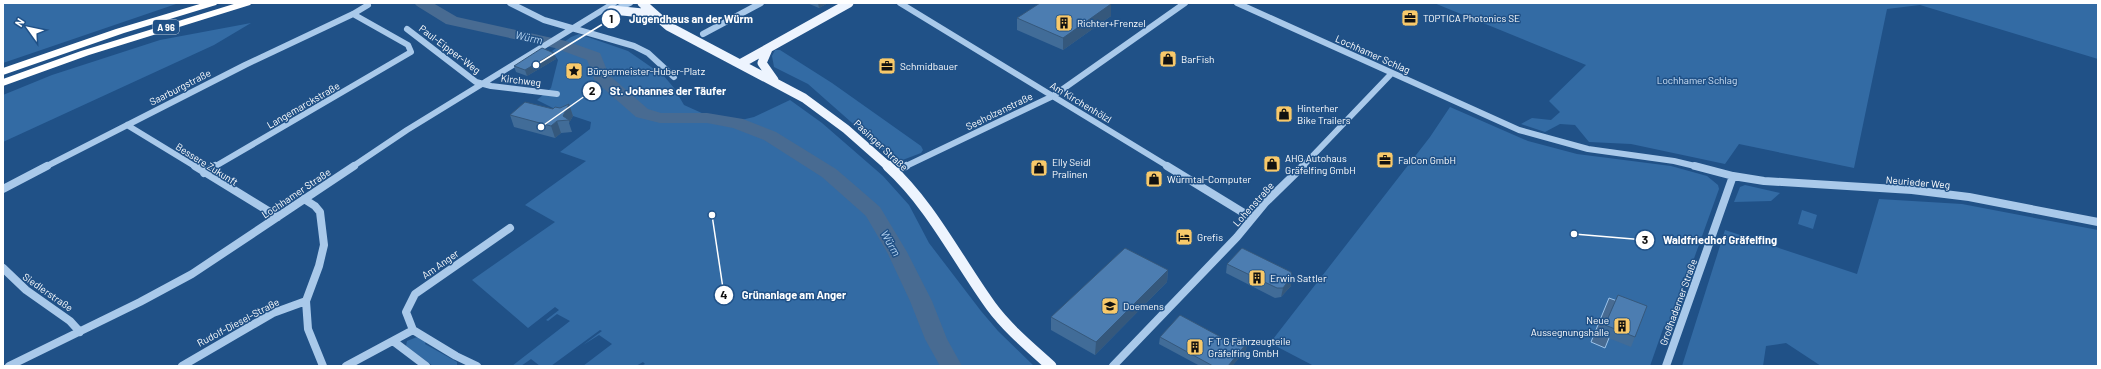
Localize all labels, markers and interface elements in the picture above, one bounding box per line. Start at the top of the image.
callout: Jugendhaus an der Würm [601,7,761,30]
north arrow [8,8,48,48]
office icon: TOPTICA Photonics SE [1400,8,1420,28]
text: 1 [609,11,613,25]
text: Jugendhaus an der Würm [629,12,753,25]
place label: TOPTICA Photonics SE [1423,12,1520,24]
building icon: Richter+Frenzel [1054,13,1074,33]
text: N [12,16,27,29]
place label: Richter+Frenzel [1077,17,1146,29]
road number: A 96 [153,20,179,34]
street label: Paul-Eipper-Weg [417,22,483,76]
water label: Würm [514,28,544,46]
street label: Lochhamer Schlag [1334,32,1412,76]
shop icon: BarFish [1158,49,1178,69]
place label: BarFish [1181,53,1214,65]
office icon: Schmidbauer [877,56,897,76]
place label: Schmidbauer [900,60,958,72]
place icon: Bürgermeister-Huber-Platz [564,61,584,81]
place label: Bürgermeister-Huber-Platz [587,65,706,77]
street label: Saarburgstraße [147,66,213,108]
street label: Kirchweg [500,72,542,88]
park label: Lochhamer Schlag [1657,74,1737,86]
street label: Langemarckstraße [264,79,342,131]
callout: St. Johannes der Täufer [582,79,734,102]
street label: Am Kirchenhölzl [1048,79,1114,125]
text: 2 [589,83,596,97]
text: St. Johannes der Täufer [610,84,727,97]
street label: Seeholzenstraße [964,90,1034,132]
place label: Hinterher Bike Trailers [1297,102,1351,126]
shop icon: Hinterher Bike Trailers [1274,104,1294,124]
street label: Pasinger Straße [852,117,910,173]
street label: Bessere Zukunft [174,140,241,188]
office icon: FalCon GmbH [1375,150,1395,170]
place label: AHG Autohaus Gräfelfing GmbH [1285,152,1356,176]
shop icon: AHG Autohaus Gräfelfing GmbH [1262,154,1282,174]
place label: FalCon GmbH [1398,154,1456,166]
place label: Elly Seidl Pralinen [1052,156,1091,180]
shop icon: Elly Seidl Pralinen [1029,158,1049,178]
street label: Lochhamer Straße [259,166,333,220]
shop icon: Würmtal-Computer [1144,169,1164,189]
place label: Würmtal-Computer [1167,173,1251,185]
street label: Neurieder Weg [1885,173,1951,191]
street label: Lohenstraße [1230,179,1276,229]
hotel icon: Grefis [1174,227,1194,247]
water label: Würm [878,228,904,258]
callout: Waldfriedhof Gräfelfing [1635,228,1785,251]
place label: Grefis [1197,231,1223,243]
text: 3 [1642,232,1648,246]
text: Waldfriedhof Gräfelfing [1663,233,1777,246]
street label: Am Anger [419,247,461,281]
street label: Großhaderner Straße [1657,257,1699,347]
building icon: Erwin Sattler [1247,268,1267,288]
street label: Siedlerstraße [21,270,75,314]
place label: Erwin Sattler [1270,272,1327,284]
callout: Grünanlage am Anger [714,283,854,306]
text: 4 [720,287,728,301]
text: Grünanlage am Anger [742,288,847,301]
street label: Rudolf-Diesel-Straße [195,295,281,349]
school or university icon: Doemens [1100,296,1120,316]
place label: Doemens [1123,300,1164,312]
place label: Neue Aussegnungshalle [1531,314,1609,338]
building icon: Neue Aussegnungshalle [1612,316,1632,336]
place label: F T G Fahrzeugteile Gräfelfing GmbH [1208,335,1291,359]
building icon: F T G Fahrzeugteile Gräfelfing GmbH [1185,337,1205,357]

